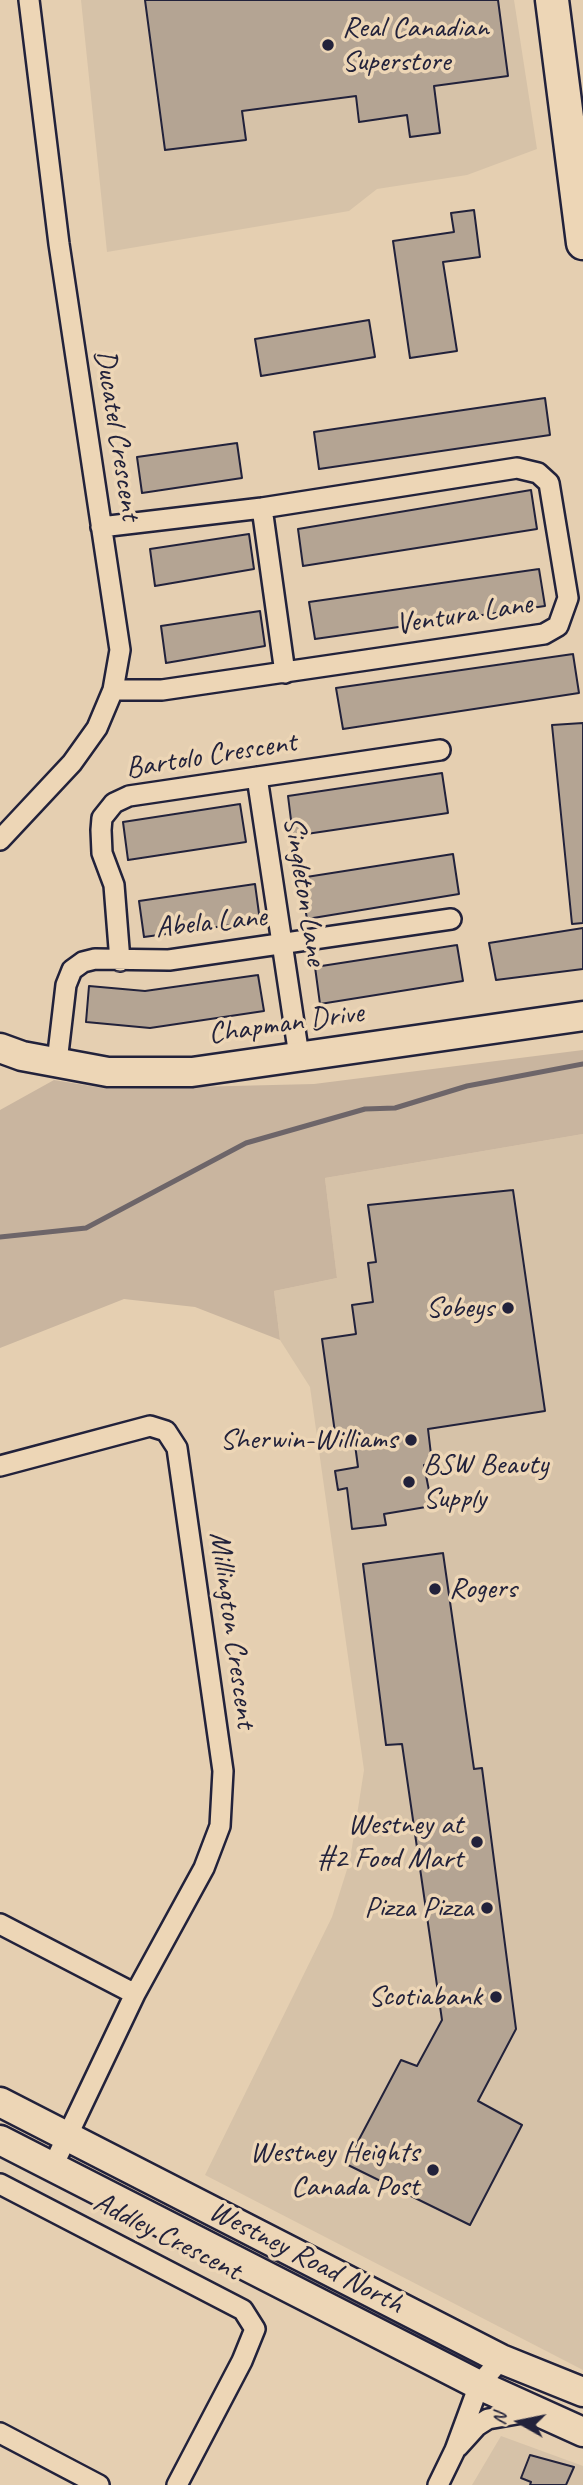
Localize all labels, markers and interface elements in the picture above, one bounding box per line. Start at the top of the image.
place label: Real Canadian Superstore [342,10,489,80]
marker: Real Canadian Superstore [320,37,336,53]
street label: Ducatel Crescent [86,347,148,523]
street label: Ventura Lane [393,586,535,644]
street label: Bartolo Crescent [123,725,299,787]
street label: Singleton Lane [274,814,334,968]
street label: Abela Lane [154,899,268,947]
street label: Chapman Drive [206,995,366,1053]
place label: Sobeys [426,1290,494,1326]
marker: Sobeys [500,1300,516,1316]
place label: Sherwin-Williams [220,1422,397,1458]
marker: Sherwin-Williams [403,1432,419,1448]
place label: BSW Beauty Supply [423,1447,548,1518]
marker: BSW Beauty Supply [401,1474,417,1490]
street label: Millington Crescent [200,1529,264,1731]
place label: Rogers [449,1571,517,1607]
marker: Rogers [427,1581,443,1597]
place label: Westney at #2 Food Mart [317,1807,463,1878]
marker: Westney at #2 Food Mart [469,1834,485,1850]
place label: Pizza Pizza [364,1890,473,1926]
marker: Pizza Pizza [479,1900,495,1916]
place label: Scotiabank [368,1979,482,2015]
marker: Scotiabank [488,1989,504,2005]
place label: Westney Heights Canada Post [250,2135,419,2206]
marker: Westney Heights Canada Post [425,2162,441,2178]
street label: Addley Crescent [87,2185,247,2289]
street label: Westney Road North [203,2194,409,2322]
north arrow [485,2387,555,2457]
text: N [486,2411,512,2426]

